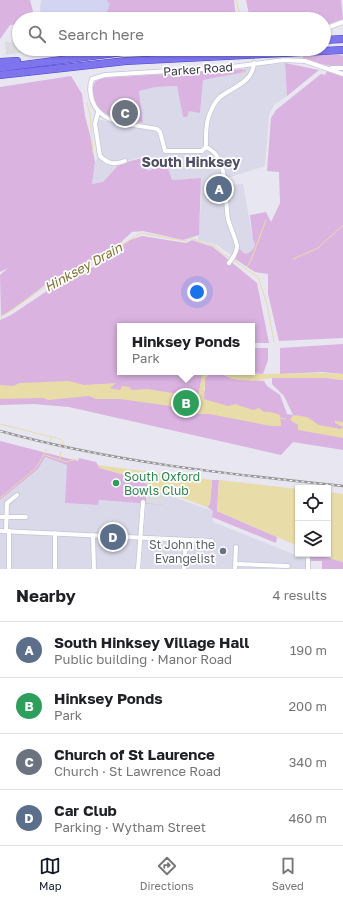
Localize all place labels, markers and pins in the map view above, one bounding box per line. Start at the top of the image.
pin: C [112,98,138,128]
pin: A [206,174,232,204]
pin: B [173,388,199,418]
place label: South Oxford Bowls Club [124,469,200,498]
marker: South Oxford Bowls Club [111,478,121,488]
pin: D [100,522,126,552]
place label: St John the Evangelist [149,537,215,566]
marker: St John the Evangelist [218,546,228,556]

